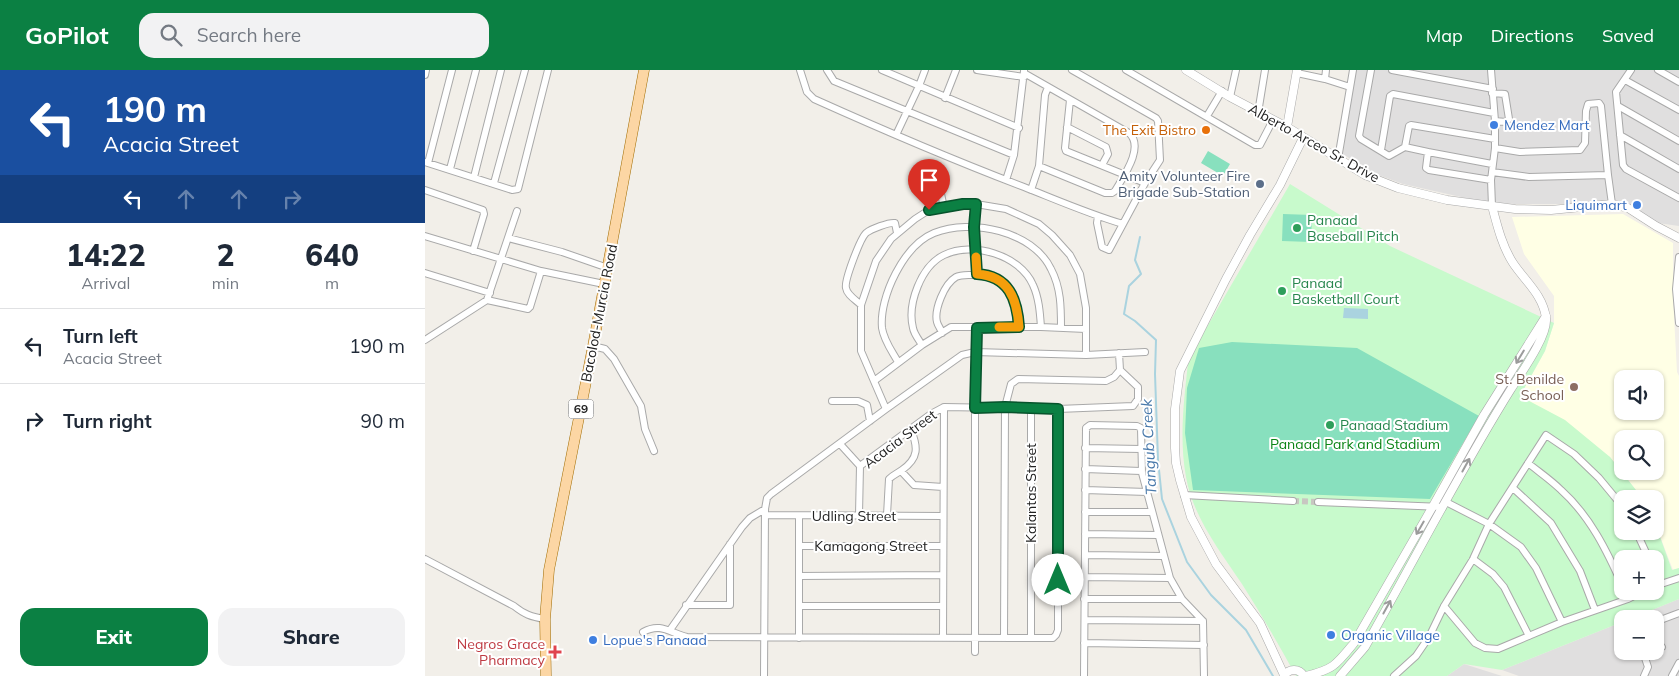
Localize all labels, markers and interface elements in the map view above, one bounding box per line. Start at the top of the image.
search box [139,13,489,58]
text: GoPilot [25,20,109,50]
icon: search [157,21,185,49]
text: Search here [197,23,301,47]
text: Map [1426,24,1463,47]
text: Directions [1491,24,1574,47]
text: Saved [1602,24,1654,47]
text: 190 m [103,87,207,131]
icon: left [20,90,85,155]
street label: Alberto Arceo Sr. Drive [1245,99,1383,187]
place label: Mendez Mart [1504,116,1590,134]
marker: Mendez Mart [1488,119,1500,131]
place label: The Exit Bistro [1103,121,1196,139]
marker: The Exit Bistro [1200,124,1212,136]
text: Acacia Street [103,130,239,158]
pin [908,159,950,210]
icon: arrive [915,166,943,194]
place label: Amity Volunteer Fire Brigade Sub-Station [1118,167,1250,201]
marker: Amity Volunteer Fire Brigade Sub-Station [1254,178,1266,190]
icon: left [119,185,147,213]
icon: ahead [172,185,200,213]
icon: ahead [225,185,253,213]
icon: right [278,185,306,213]
place label: Liquimart [1565,196,1627,214]
marker: Liquimart [1631,199,1643,211]
place label: Panaad Baseball Pitch [1307,211,1399,245]
marker: Panaad Baseball Pitch [1291,222,1303,234]
text: 14:22 [66,236,146,274]
text: 2 [216,236,234,274]
text: 640 [305,236,359,274]
street label: Bacolod-Murcia Road [577,242,621,384]
text: Arrival [81,273,130,293]
text: min [212,273,239,293]
text: m [325,273,339,293]
place label: Panaad Basketball Court [1292,274,1399,308]
marker: Panaad Basketball Court [1276,285,1288,297]
text: Turn left [63,324,138,348]
icon: left [20,332,48,360]
text: 190 m [349,334,405,358]
text: Acacia Street [63,348,162,368]
one-way arrow [1514,350,1524,364]
place label: St. Benilde School [1495,370,1564,404]
map controls [1614,370,1664,660]
button: sound [1614,370,1664,420]
marker: St. Benilde School [1568,381,1580,393]
water label: Tangub Creek [1136,397,1160,495]
road number: 69 [569,399,593,418]
street label: Acacia Street [860,406,940,472]
icon: right [20,407,48,435]
text: Turn right [63,409,152,433]
text: 90 m [361,409,405,433]
place label: Panaad Stadium [1340,416,1448,434]
marker: Panaad Stadium [1324,419,1336,431]
button: search [1614,430,1664,480]
park label: Panaad Park and Stadium [1270,435,1440,453]
street label: Kalantas Street [1022,443,1040,543]
one-way arrow [1462,458,1472,473]
button: layers [1614,490,1664,540]
street label: Udling Street [812,507,896,525]
one-way arrow [1415,520,1425,534]
street label: Kamagong Street [814,537,928,555]
button: + [1614,550,1664,600]
position arrow [1031,553,1083,605]
one-way arrow [1383,601,1393,615]
button: Exit [20,608,208,666]
button: Share [218,608,405,666]
button: − [1614,610,1664,660]
place label: Organic Village [1341,626,1440,644]
marker: Organic Village [1325,629,1337,641]
place label: Lopue's Panaad [603,631,707,649]
marker: Lopue's Panaad [587,634,599,646]
place label: Negros Grace Pharmacy [457,635,546,669]
marker: Negros Grace Pharmacy [549,646,561,658]

